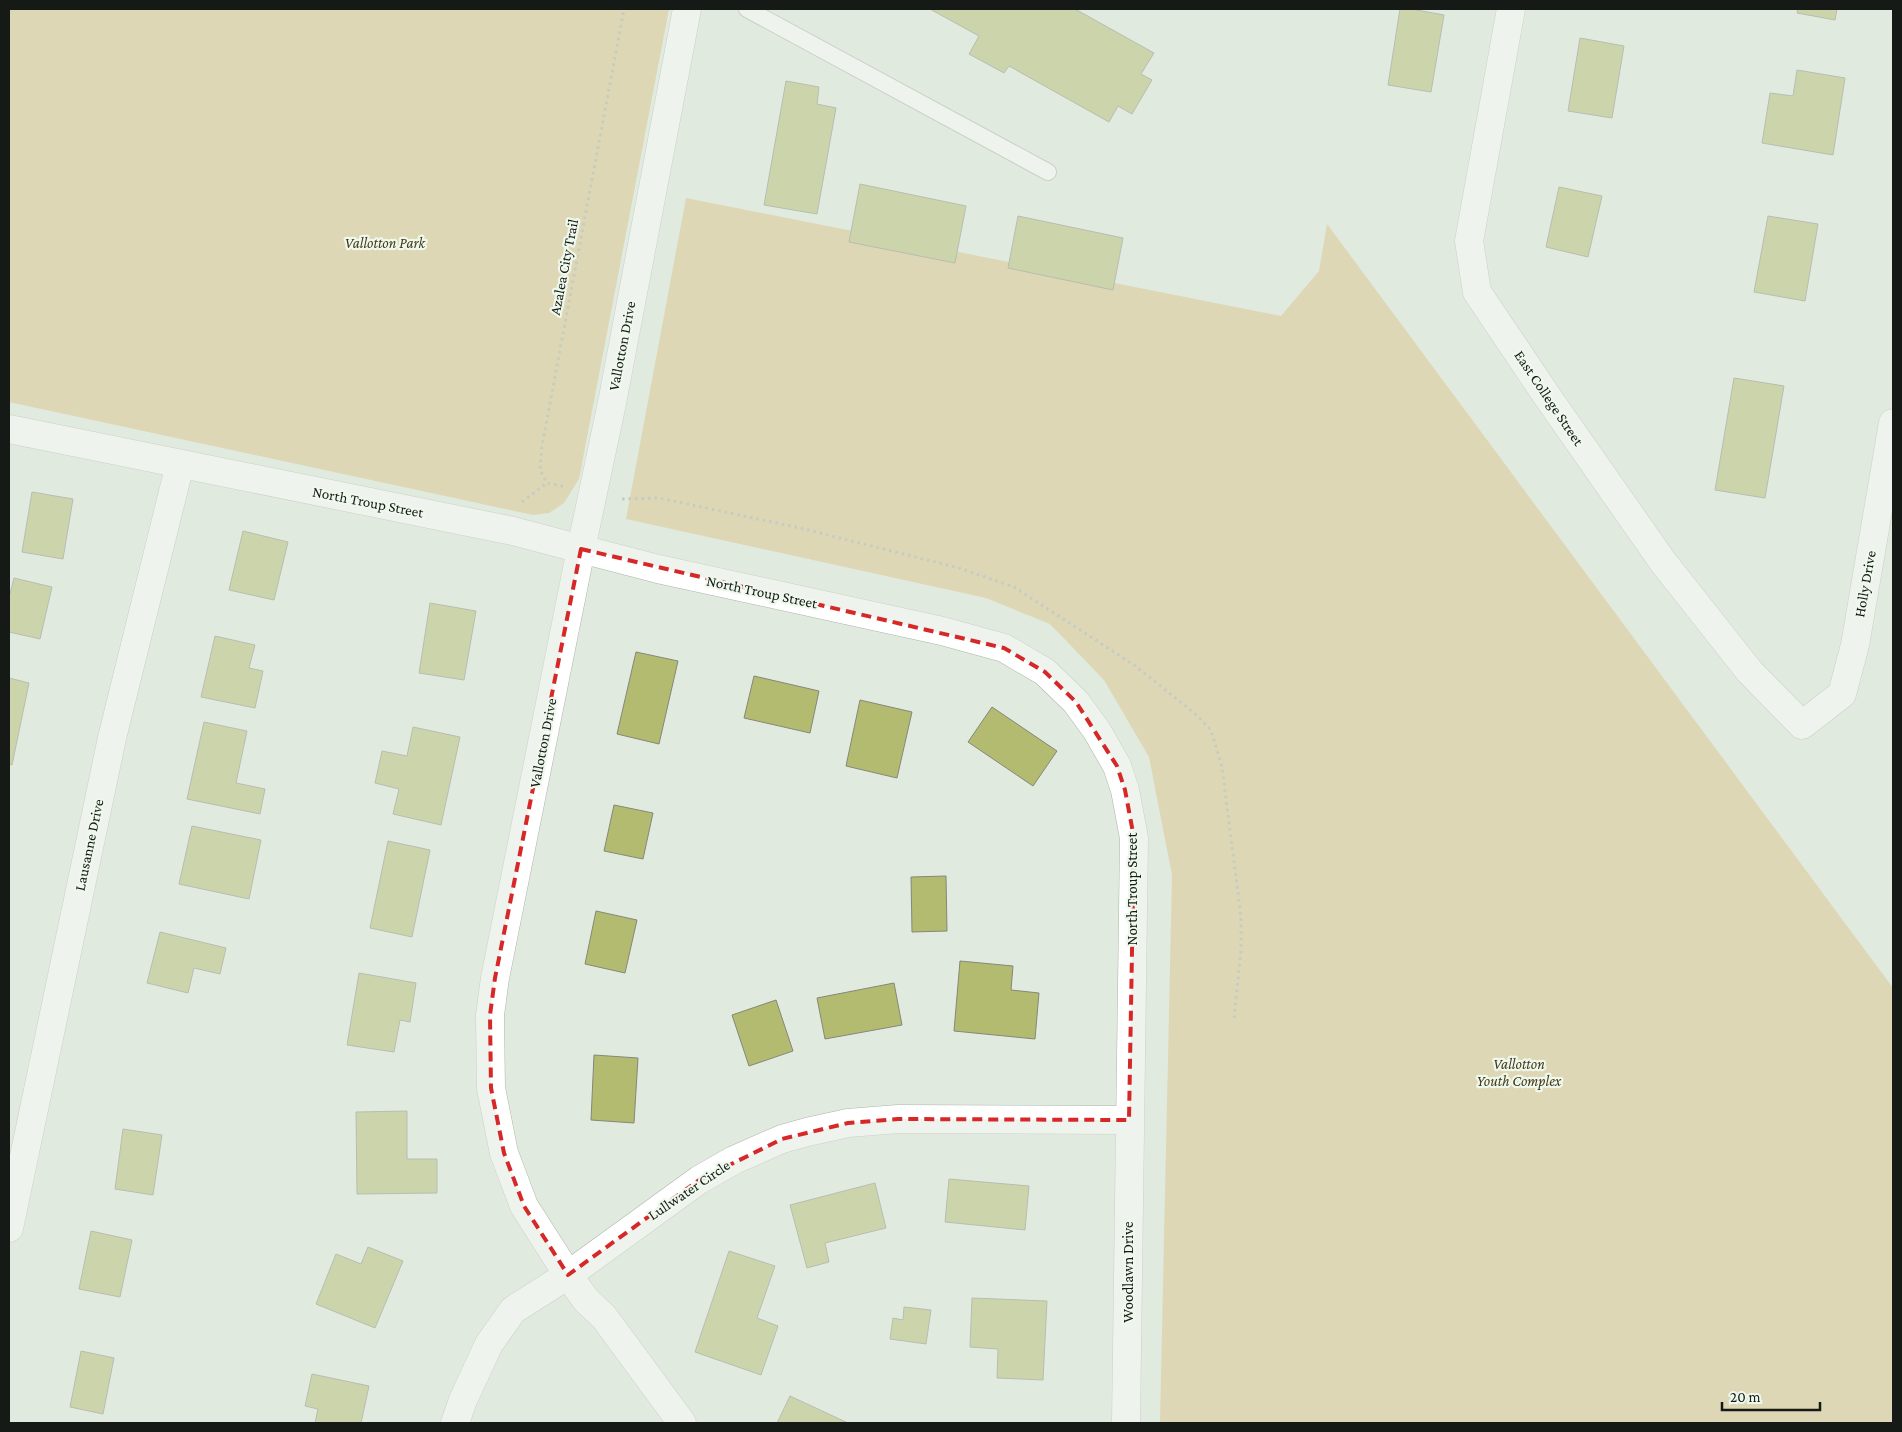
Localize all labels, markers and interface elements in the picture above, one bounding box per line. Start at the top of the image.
street label: Azalea City Trail [547,218,582,317]
park label: Vallotton Park [345,235,427,251]
street label: Vallotton Drive [605,299,639,392]
street label: East College Street [1510,347,1587,450]
street label: North Troup Street [311,483,426,522]
street label: Holly Drive [1851,549,1880,619]
street label: North Troup Street [705,572,820,613]
street label: Vallotton Drive [526,696,560,789]
street label: Lausanne Drive [71,797,107,892]
street label: North Troup Street [1124,832,1141,945]
park label: Vallotton Youth Complex [1477,1056,1562,1090]
street label: Lullwater Circle [645,1157,733,1223]
street label: Woodlawn Drive [1120,1221,1136,1323]
scale bar [1722,1380,1820,1412]
text: 20 m [1730,1389,1761,1405]

